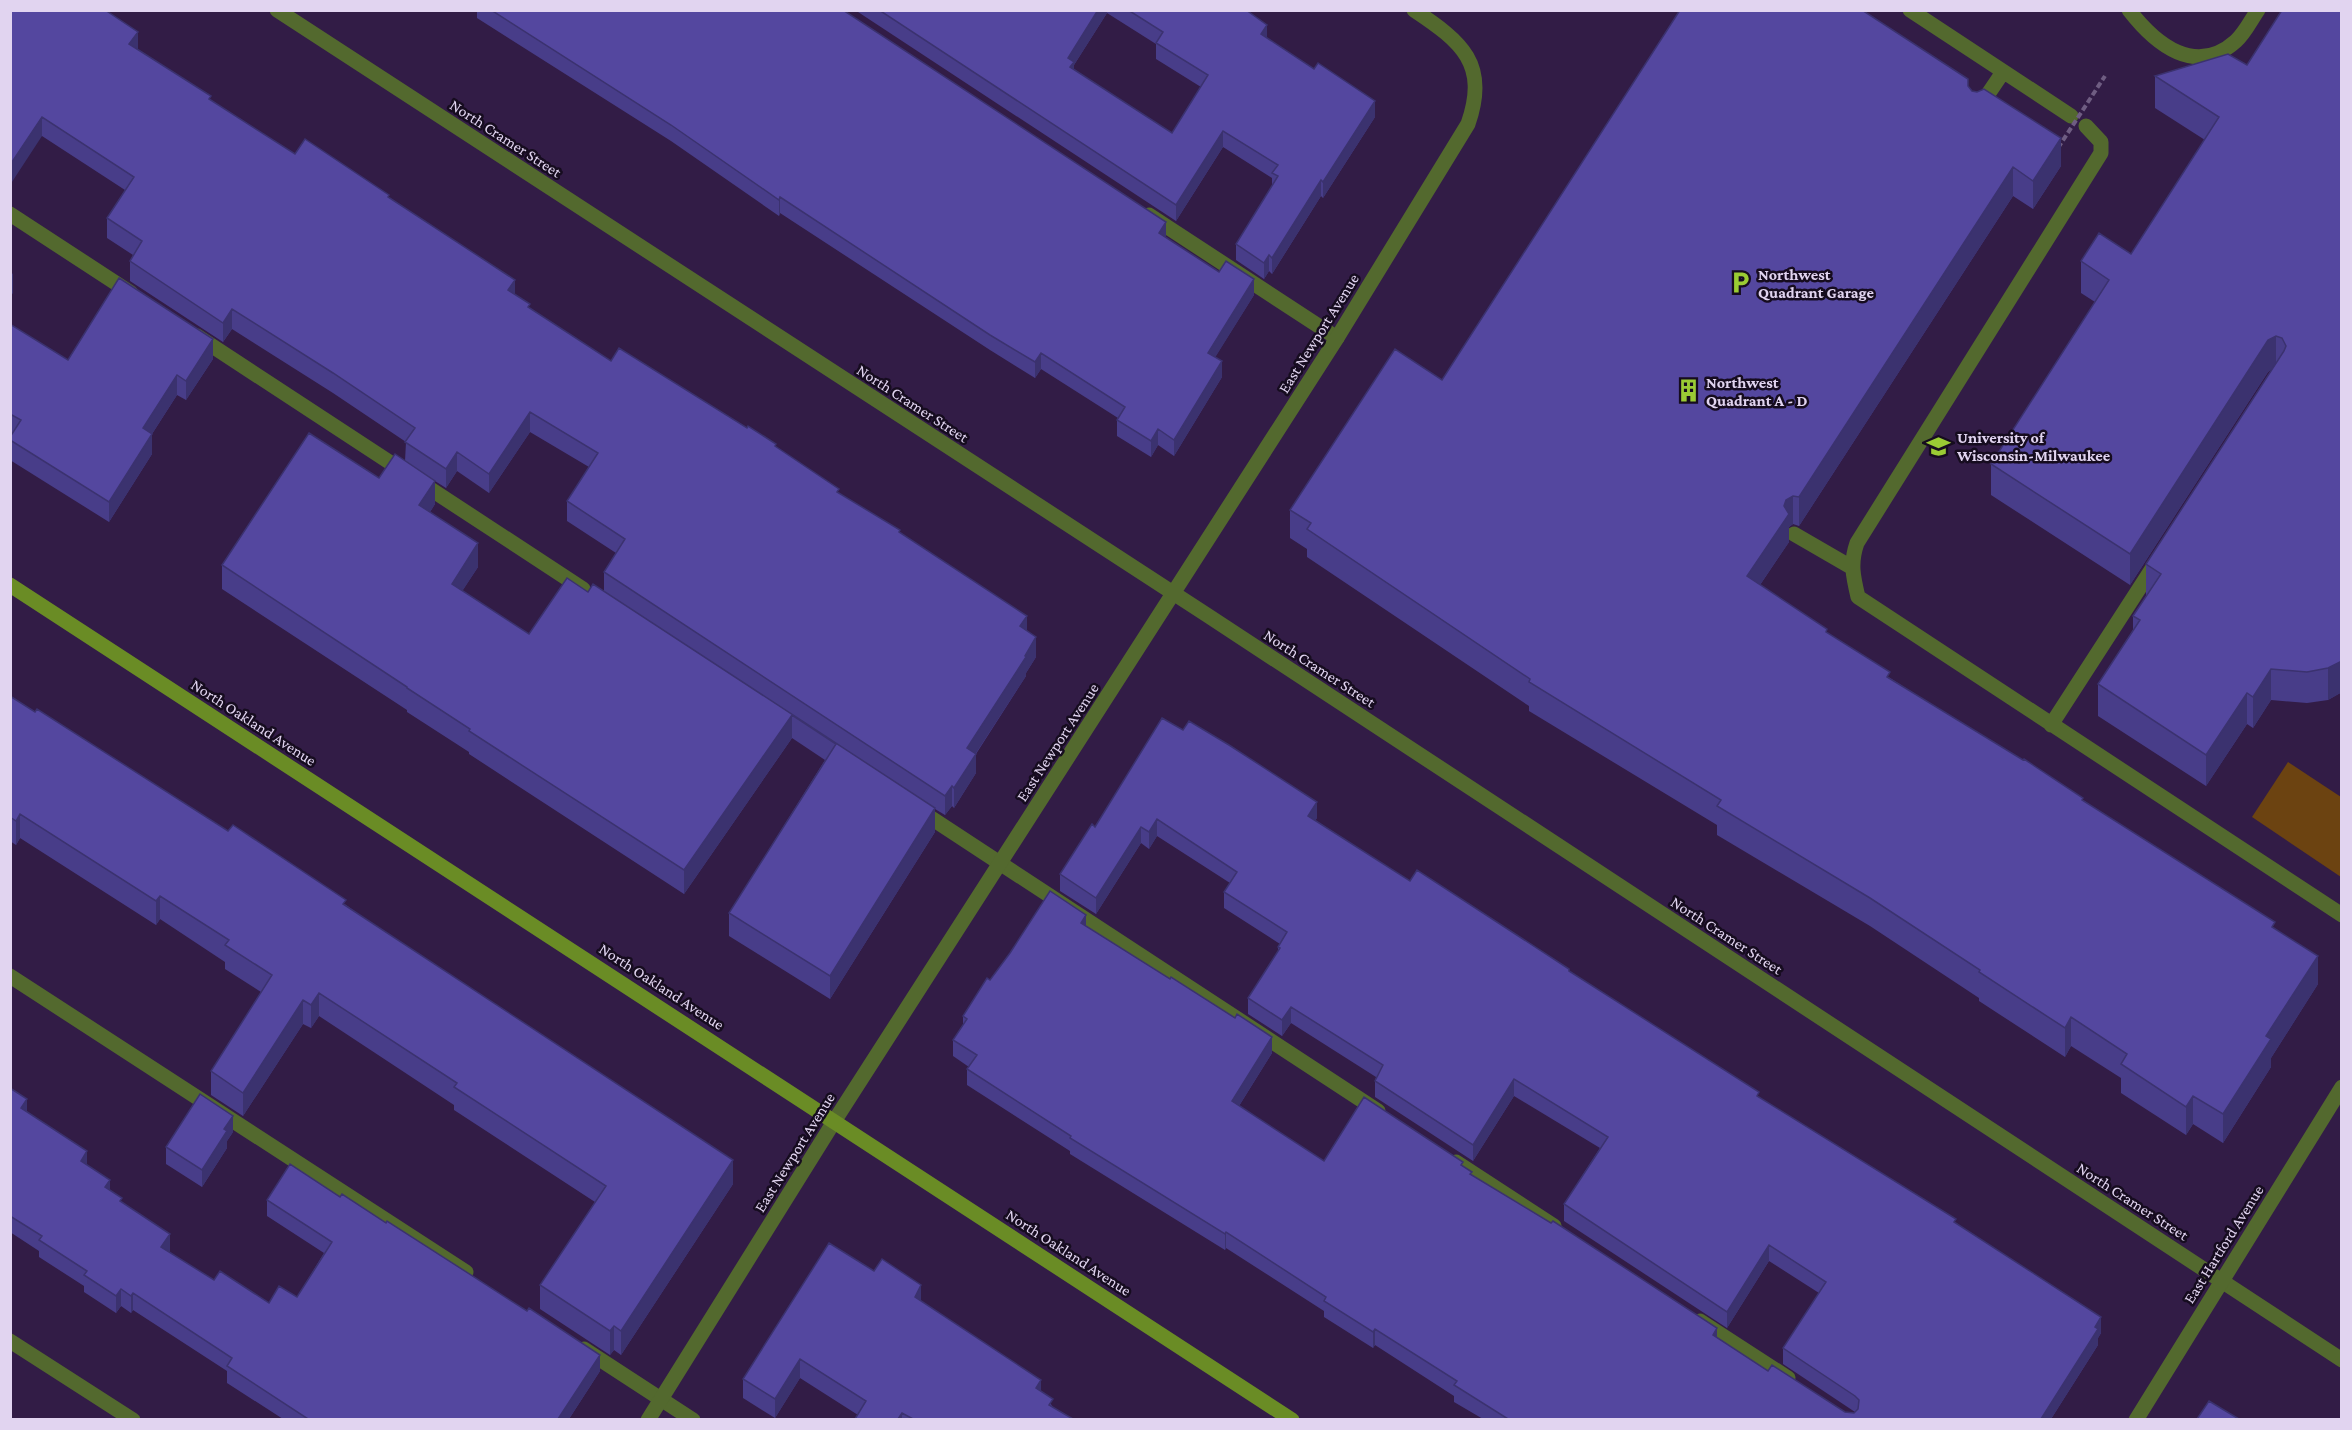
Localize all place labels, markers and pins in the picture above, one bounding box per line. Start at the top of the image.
place label: Northwest Quadrant Garage [1758,266,1875,301]
parking icon: Northwest Quadrant Garage [1727,270,1753,296]
place label: Northwest Quadrant A - D [1706,374,1807,409]
building icon: Northwest Quadrant A - D [1675,378,1701,404]
place label: University of Wisconsin-Milwaukee [1956,429,2111,464]
school or university icon: University of Wisconsin-Milwaukee [1926,433,1952,459]

